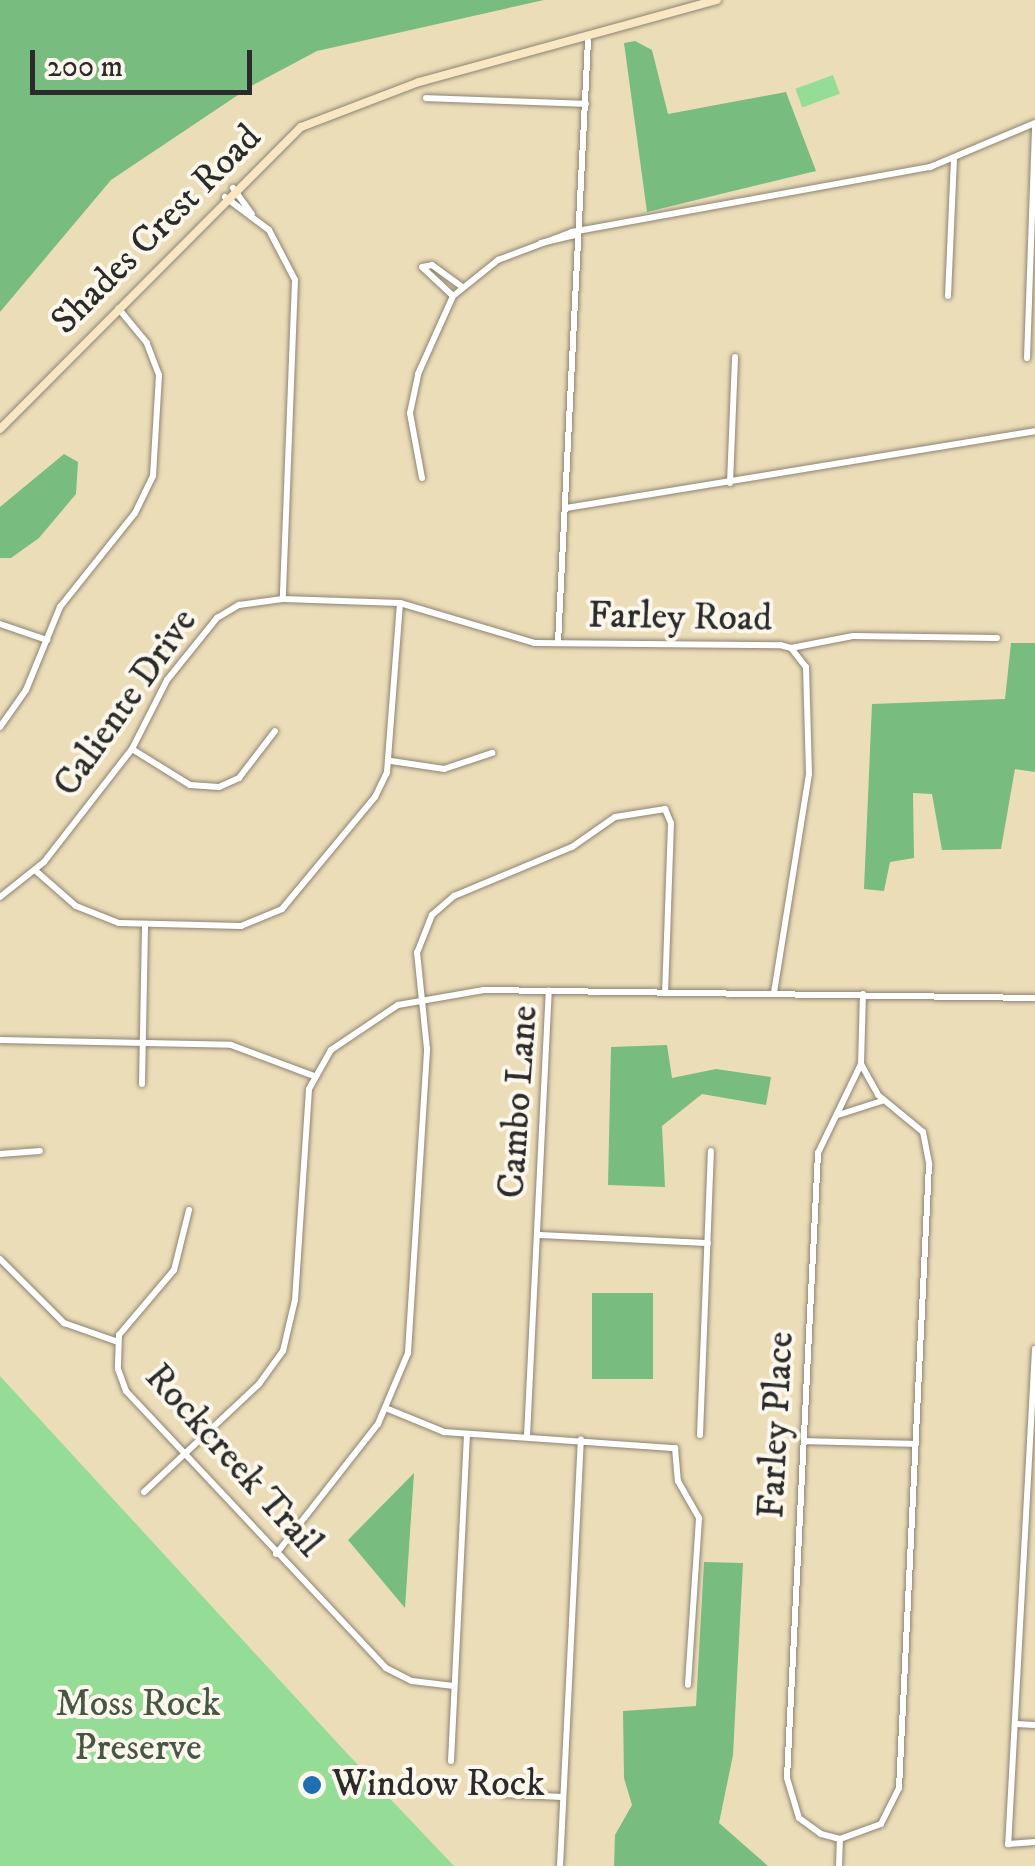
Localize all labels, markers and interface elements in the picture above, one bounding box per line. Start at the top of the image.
scale bar [35,30,258,92]
text: 200 m [47,49,123,86]
street label: Shades Crest Road [43,116,271,344]
street label: Farley Road [588,594,772,642]
street label: Caliente Drive [45,600,207,806]
street label: Cambo Lane [490,1004,548,1200]
street label: Farley Place [749,1330,805,1520]
street label: Rockcreek Trail [135,1355,331,1567]
park label: Moss Rock Preserve [56,1682,220,1772]
place label: Window Rock [332,1762,545,1808]
marker: Window Rock [301,1774,323,1796]

